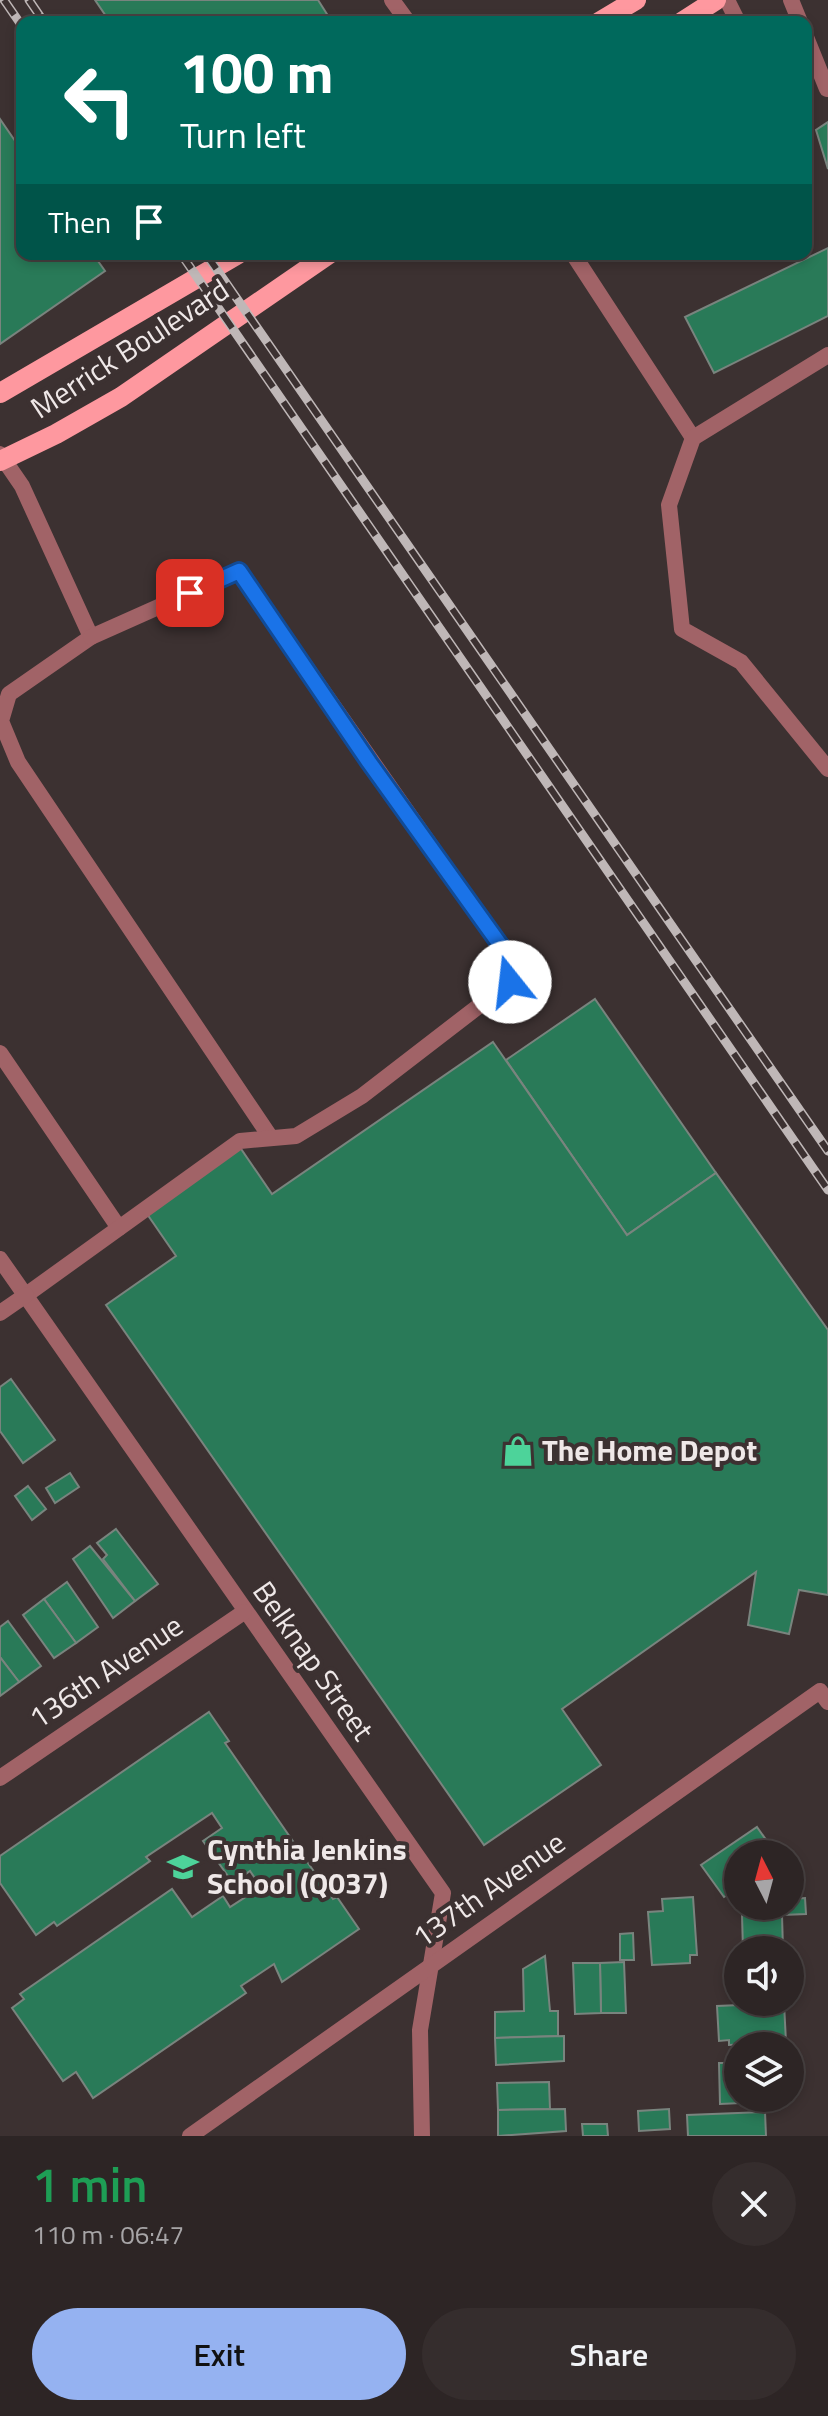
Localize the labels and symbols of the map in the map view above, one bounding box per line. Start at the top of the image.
street label: Merrick Boulevard [21,267,238,430]
pin [156,559,224,627]
position arrow [468,940,552,1024]
place label: The Home Depot [542,1427,757,1473]
shop icon: The Home Depot [501,1434,535,1468]
street label: Belknap Street [242,1571,386,1750]
street label: 136th Avenue [19,1602,192,1740]
street label: 137th Avenue [403,1819,574,1959]
place label: Cynthia Jenkins School (Q037) [207,1826,407,1906]
north arrow [724,1840,804,1920]
school or university icon: Cynthia Jenkins School (Q037) [166,1850,200,1884]

